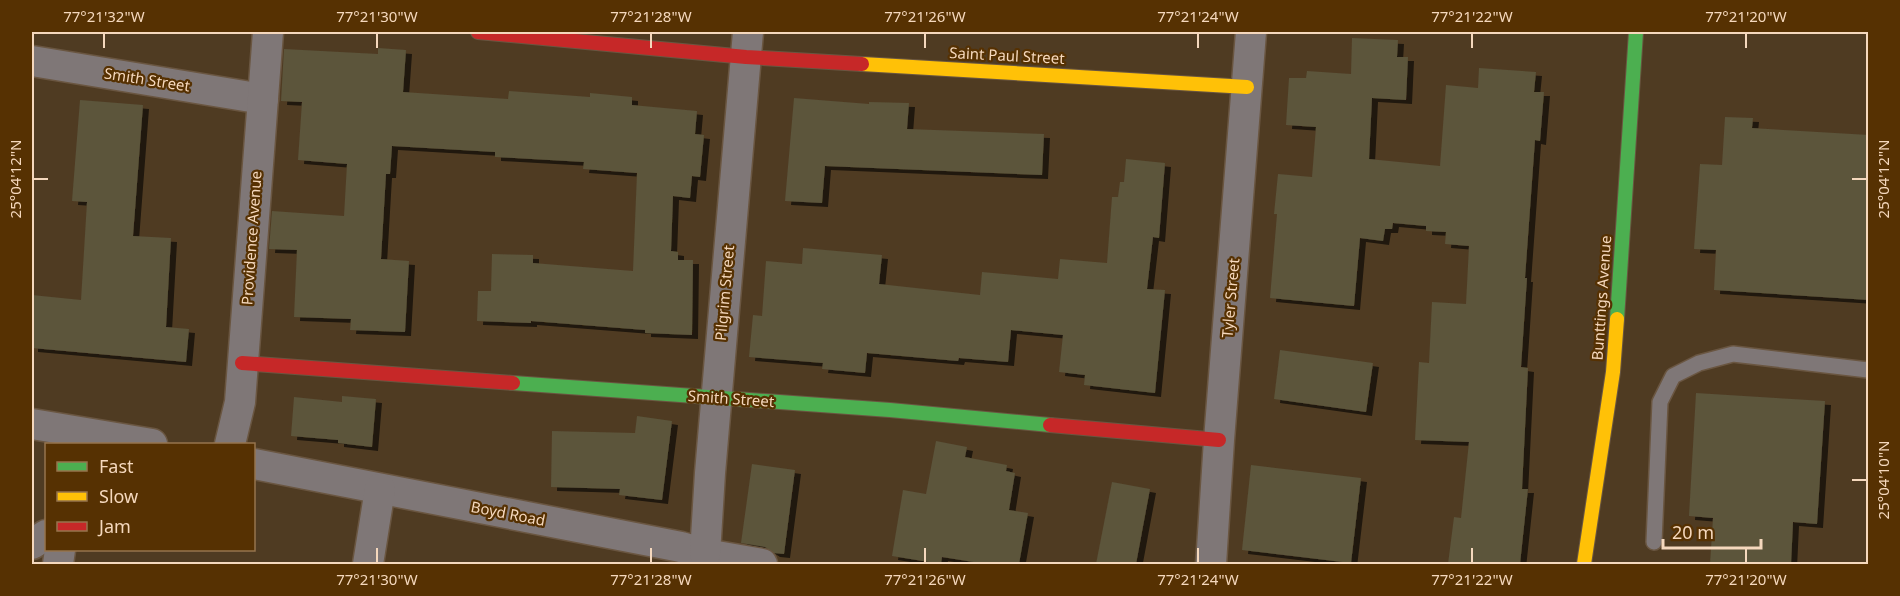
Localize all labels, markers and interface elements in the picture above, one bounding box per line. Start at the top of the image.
text: 77°21'32"W [63,6,145,26]
text: 77°21'30"W [336,6,418,26]
text: 77°21'28"W [610,6,692,26]
text: 77°21'26"W [884,6,966,26]
text: 77°21'24"W [1157,6,1239,26]
text: 77°21'22"W [1431,6,1513,26]
text: 77°21'20"W [1705,6,1787,26]
street label: Saint Paul Street [949,42,1066,68]
street label: Smith Street [103,62,192,96]
text: 25°04'12"N [5,140,25,218]
text: 25°04'12"N [1873,140,1893,218]
street label: Providence Avenue [236,170,266,306]
street label: Bunttings Avenue [1587,235,1615,361]
street label: Pilgrim Street [710,244,738,342]
street label: Tyler Street [1217,257,1244,339]
street label: Smith Street [687,385,776,411]
text: 25°04'10"N [1873,441,1893,519]
legend [45,443,255,551]
text: Fast [99,454,134,478]
text: Slow [99,484,138,508]
street label: Boyd Road [469,496,547,530]
scale bar [1663,512,1760,550]
text: Jam [97,514,131,538]
text: 20 m [1672,520,1714,544]
text: 77°21'30"W [336,569,418,589]
text: 77°21'28"W [610,569,692,589]
text: 77°21'26"W [884,569,966,589]
text: 77°21'24"W [1157,569,1239,589]
text: 77°21'22"W [1431,569,1513,589]
text: 77°21'20"W [1705,569,1787,589]

